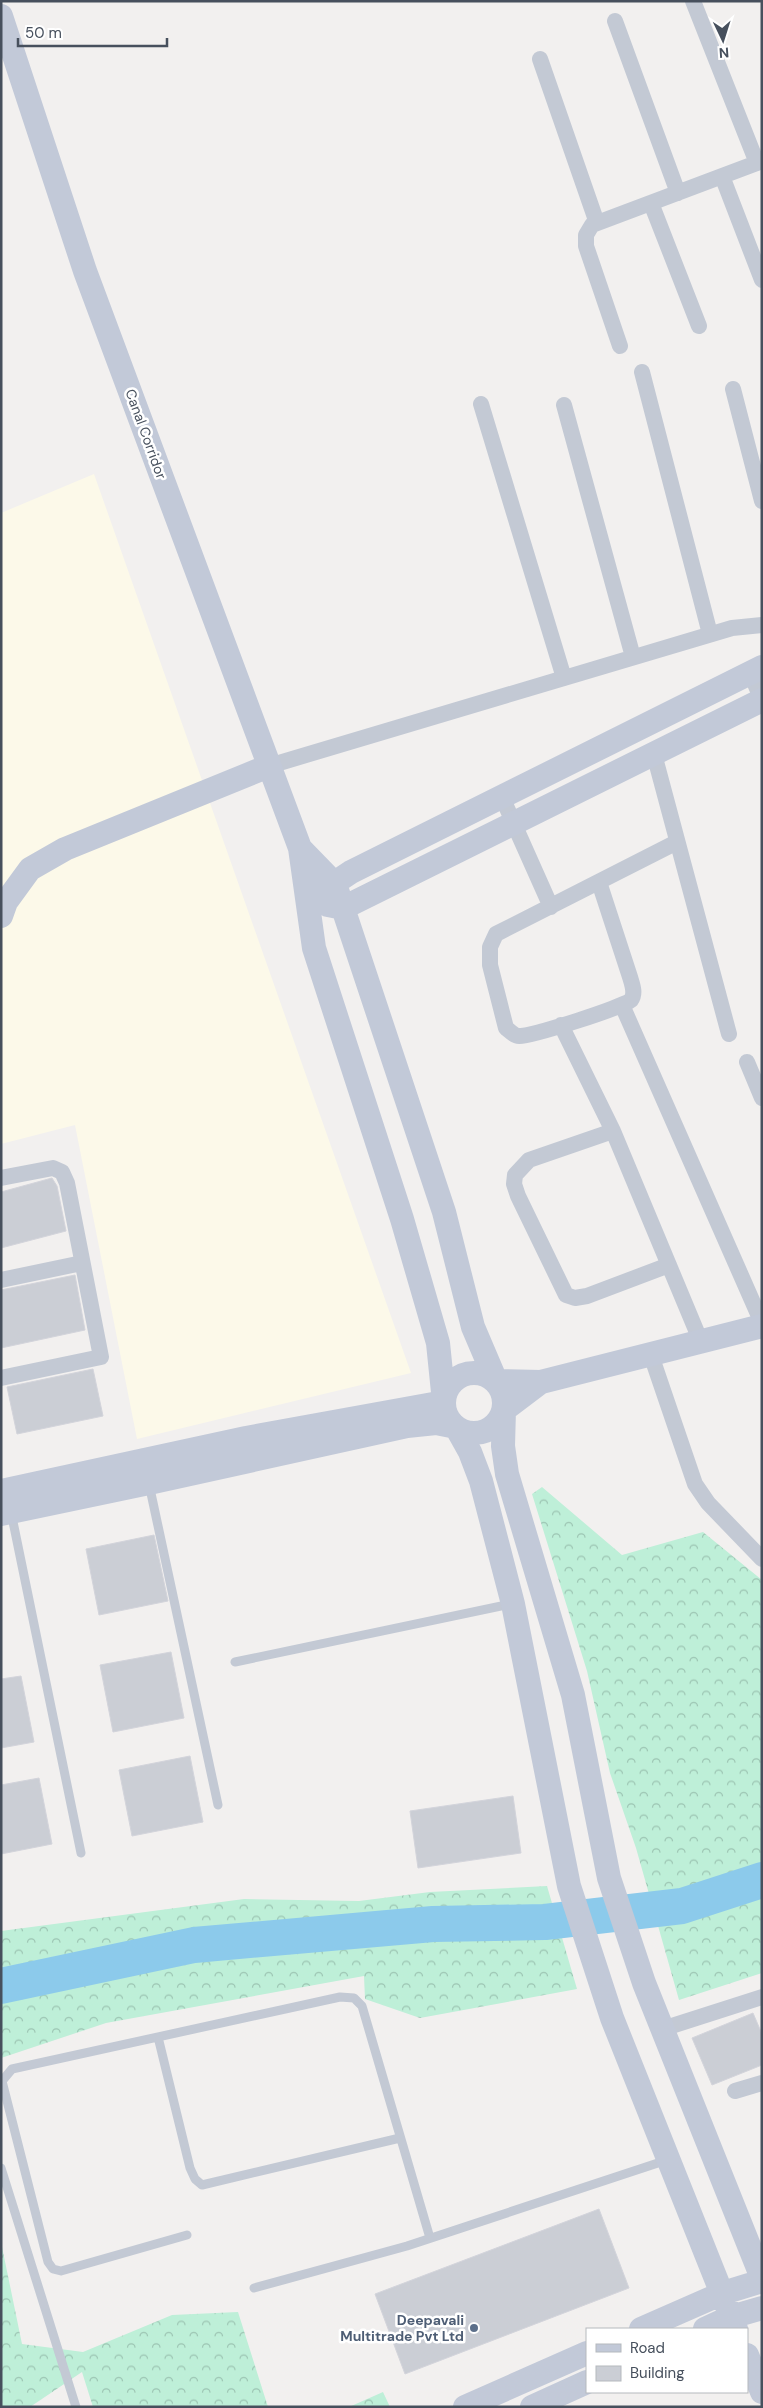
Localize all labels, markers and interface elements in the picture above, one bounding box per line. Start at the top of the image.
scale bar [18,15,166,47]
north arrow [698,15,748,65]
text: 50 m [25,23,62,43]
text: N [718,44,730,62]
street label: Canal Corridor [121,387,171,481]
place label: Deepavali Multitrade Pvt Ltd [340,2311,464,2345]
marker: Deepavali Multitrade Pvt Ltd [468,2322,480,2334]
legend [586,2328,748,2393]
text: Road [630,2338,665,2358]
text: Building [630,2363,685,2383]

